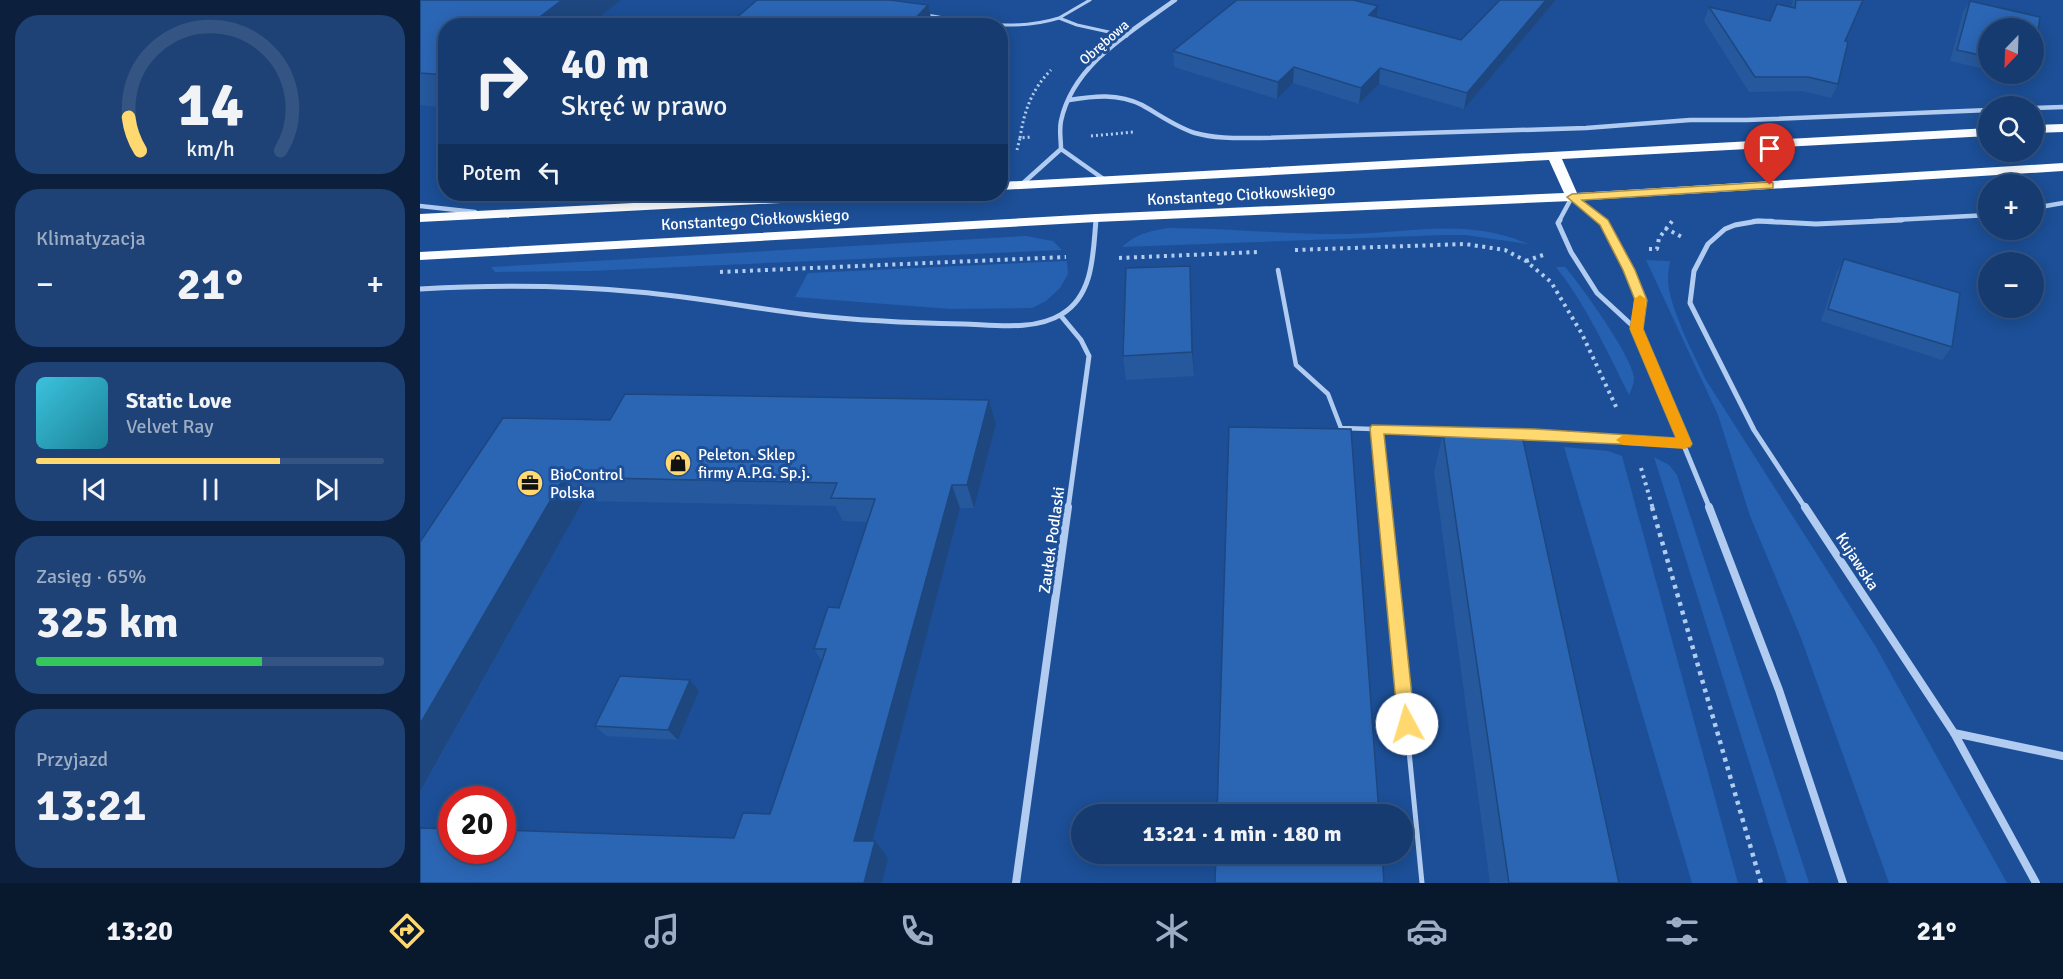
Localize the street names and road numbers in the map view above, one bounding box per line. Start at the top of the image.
street label: Obrębowa [1076,16,1133,69]
street label: Konstantego Ciołkowskiego [1146,180,1336,210]
street label: Konstantego Ciołkowskiego [660,205,850,235]
street label: Zaułek Podlaski [1035,485,1069,595]
street label: Kujawska [1831,529,1883,594]

